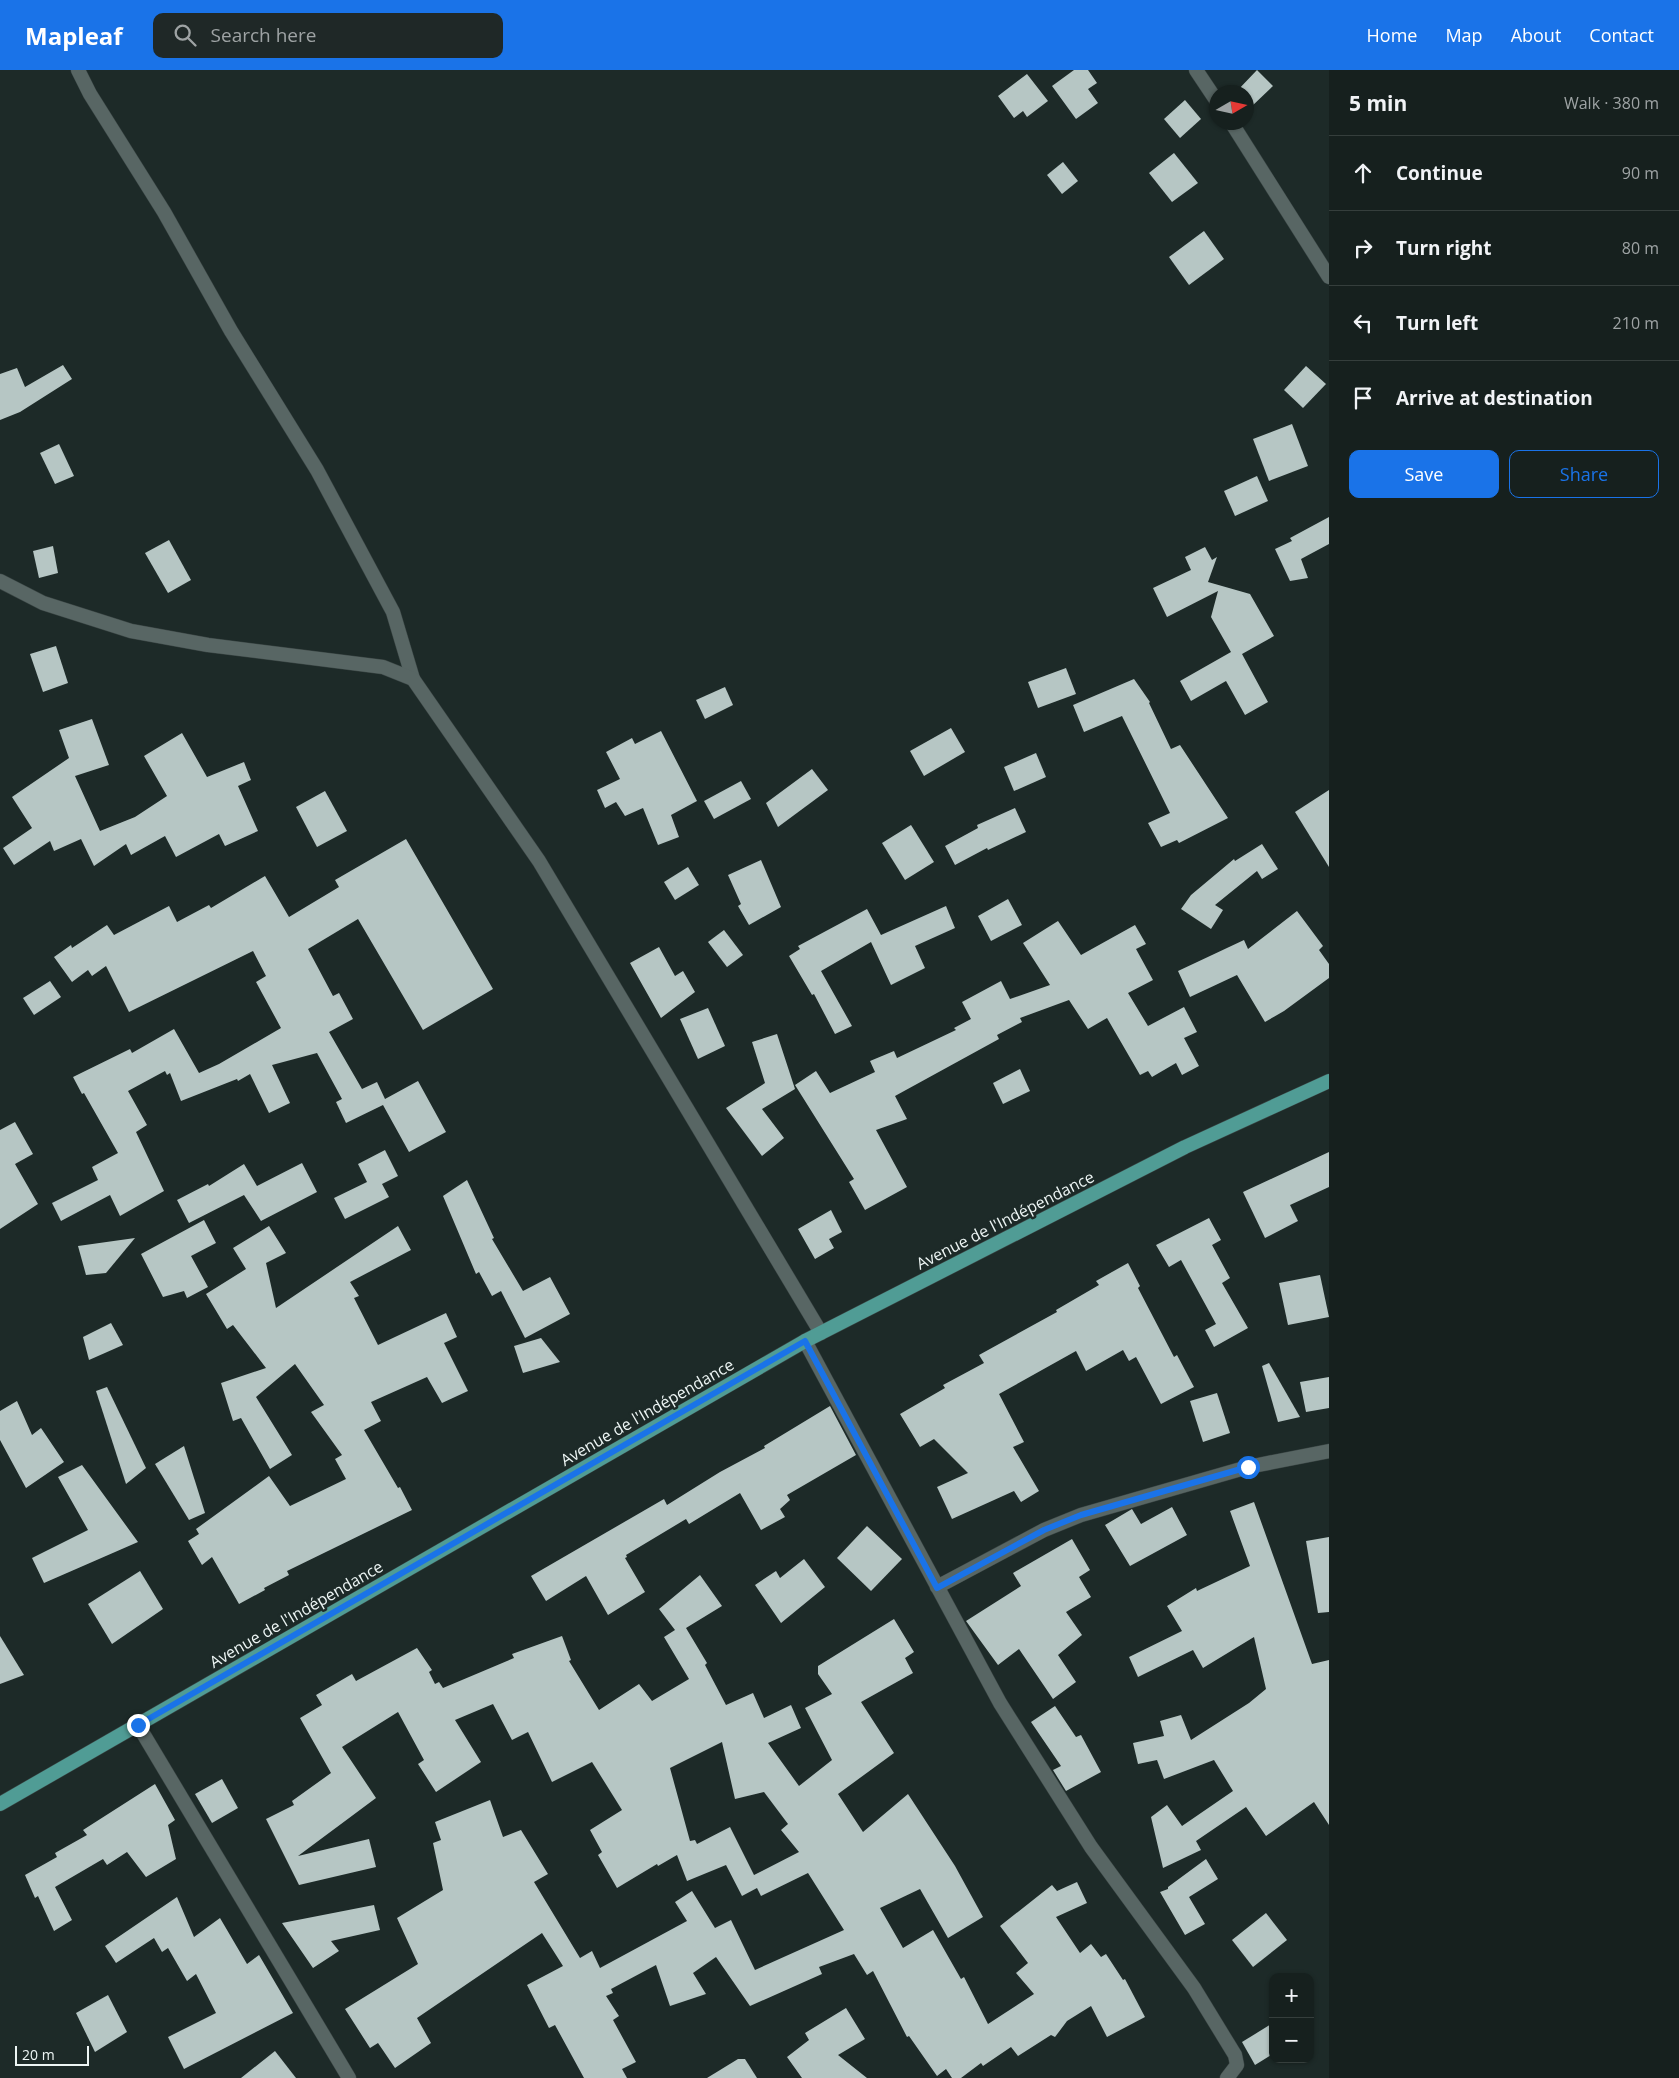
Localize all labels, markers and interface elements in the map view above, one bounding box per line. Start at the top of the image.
search box [153,13,503,58]
text: Mapleaf [25,19,123,52]
icon: search [171,21,199,49]
text: Search here [211,22,316,48]
text: Home [1367,23,1417,47]
text: Map [1445,23,1483,47]
text: About [1511,23,1561,47]
text: Contact [1589,23,1654,47]
north arrow [1209,85,1254,130]
text: 5 min [1349,89,1407,117]
text: Walk · 380 m [1564,92,1659,114]
icon: ahead [1349,159,1377,187]
text: Continue [1396,160,1483,186]
text: 90 m [1622,162,1659,184]
icon: right [1349,234,1377,262]
text: Turn right [1396,235,1491,261]
text: 80 m [1622,237,1659,259]
icon: left [1349,309,1377,337]
text: Turn left [1396,310,1478,336]
text: 210 m [1613,312,1659,334]
icon: arrive [1349,384,1377,412]
text: Arrive at destination [1396,385,1593,411]
button: Save [1349,450,1499,498]
button: Share [1509,450,1659,498]
street label: Avenue de l'Indépendance [912,1165,1098,1275]
street label: Avenue de l'Indépendance [556,1353,738,1471]
route start [1237,1456,1260,1479]
street label: Avenue de l'Indépendance [205,1555,387,1673]
route end [127,1714,150,1737]
map controls [1269,1973,1314,2063]
button: + [1269,1973,1314,2018]
button: − [1269,2018,1314,2063]
scale bar [15,2043,89,2066]
text: 20 m [22,2045,55,2064]

